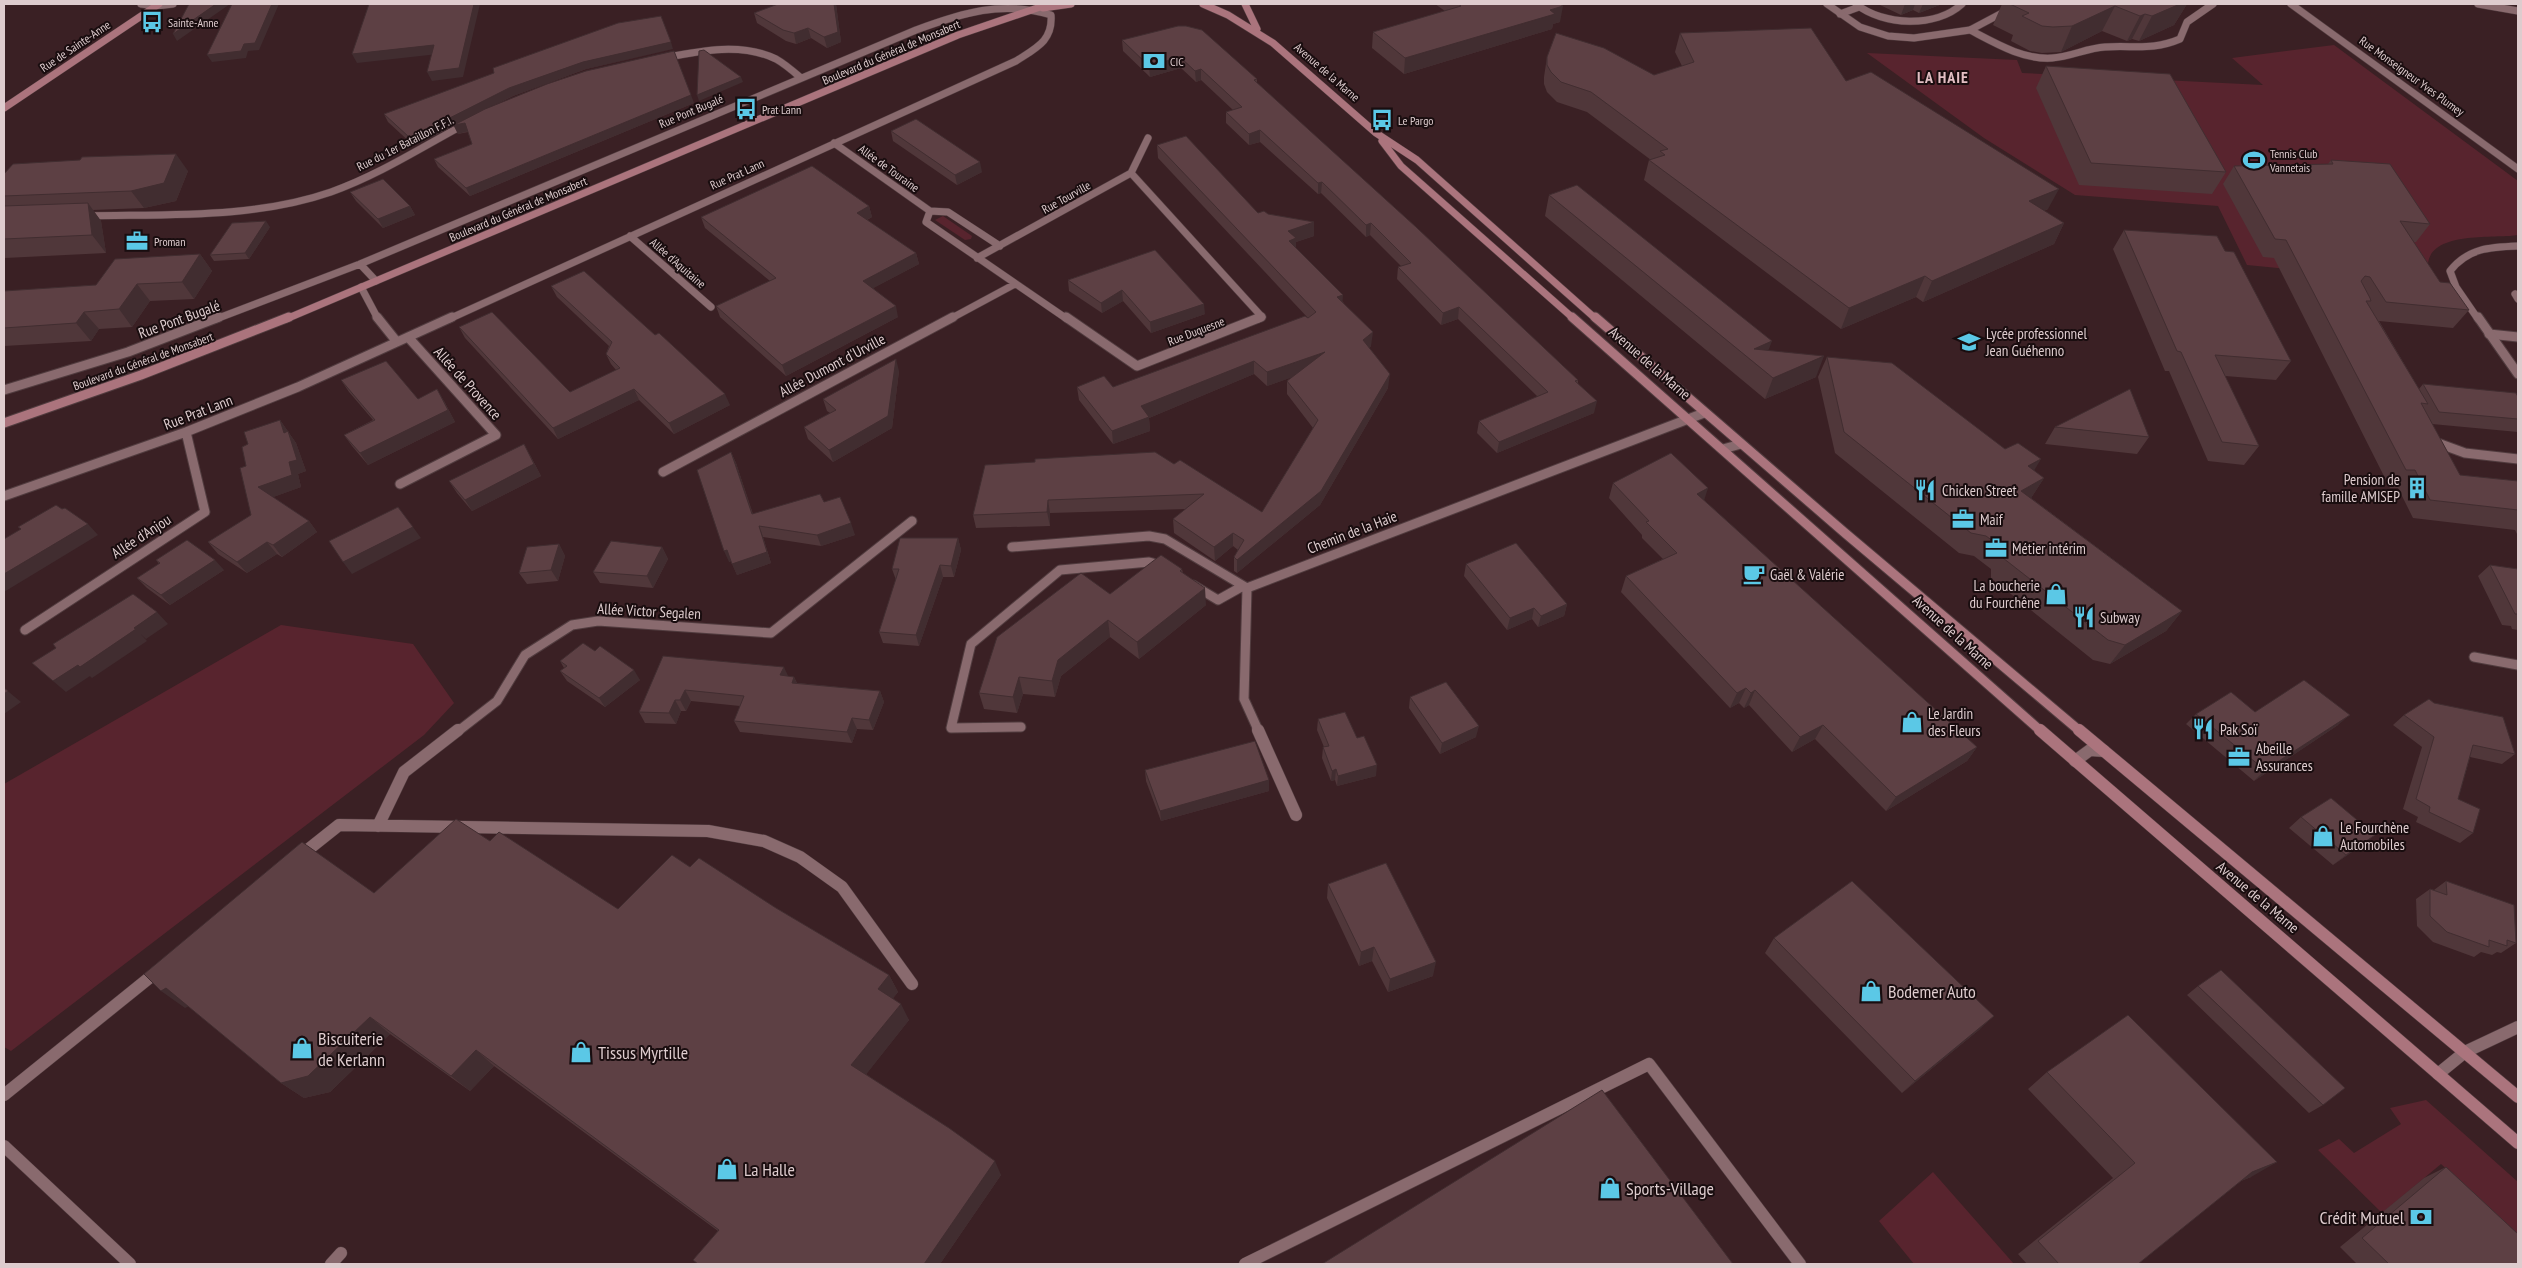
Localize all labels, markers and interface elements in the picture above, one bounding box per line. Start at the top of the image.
bus stop icon: Sainte-Anne [139,9,165,35]
place label: Sainte-Anne [168,15,219,30]
street label: Boulevard du Général de Monsabert [820,16,963,88]
street label: Rue de Sainte-Anne [37,17,113,75]
street label: Rue Monseigneur Yves Plumey [2357,33,2468,119]
street label: Avenue de la Marne [1291,40,1363,104]
bank icon: CIC [1141,48,1167,74]
place label: CIC [1170,54,1184,69]
district label: LA HAIE [1917,67,1969,87]
street label: Rue Pont Bugalé [657,91,725,131]
bus stop icon: Prat Lann [733,96,759,122]
place label: Prat Lann [762,102,801,117]
bus stop icon: Le Pargo [1369,107,1395,133]
street label: Rue du 1er Bataillon F.F.I. [354,112,456,174]
place label: Le Pargo [1398,113,1434,128]
street label: Allée de Touraine [856,141,922,195]
place label: Tennis Club Vannetais [2269,146,2318,175]
sports icon: Tennis Club Vannetais [2241,147,2267,173]
street label: Rue Prat Lann [708,155,766,193]
street label: Boulevard du Général de Monsabert [447,173,590,245]
street label: Rue Tourville [1039,177,1093,217]
office icon: Proman [124,228,150,254]
place label: Proman [154,234,185,249]
street label: Allée d'Aquitaine [647,235,709,291]
street label: Rue Pont Bugalé [136,295,222,343]
street label: Rue Duquesne [1165,313,1227,349]
street label: Avenue de la Marne [1605,322,1695,404]
place label: Lycée professionnel Jean Guéhenno [1985,324,2087,360]
street label: Boulevard du Général de Monsabert [71,328,216,393]
street label: Allée Dumont d'Urville [776,329,888,401]
school or university icon: Lycée professionnel Jean Guéhenno [1956,329,1982,355]
street label: Allée de Provence [430,342,506,424]
street label: Rue Prat Lann [161,390,235,434]
place label: Pension de famille AMISEP [2321,470,2400,506]
building icon: Pension de famille AMISEP [2404,475,2430,501]
restaurant icon: Chicken Street [1912,477,1938,503]
place label: Chicken Street [1942,481,2017,500]
street label: Chemin de la Haie [1304,506,1400,558]
office icon: Maif [1950,506,1976,532]
street label: Allée d'Anjou [108,510,174,562]
place label: Maif [1980,510,2004,529]
office icon: Métier intérim [1983,535,2009,561]
place label: Métier intérim [2012,539,2086,558]
cafe icon: Gaël & Valérie [1741,561,1767,587]
place label: Gaël & Valérie [1770,565,1845,584]
place label: La boucherie du Fourchêne [1970,576,2040,612]
shop icon: La boucherie du Fourchêne [2043,581,2069,607]
street label: Avenue de la Marne [1909,591,1997,673]
street label: Allée Victor Segalen [597,599,701,623]
restaurant icon: Subway [2071,604,2097,630]
place label: Subway [2100,608,2140,627]
place label: Le Jardin des Fleurs [1928,704,1981,740]
shop icon: Le Jardin des Fleurs [1899,709,1925,735]
restaurant icon: Pak Soï [2190,716,2216,742]
place label: Pak Soï [2220,720,2258,739]
place label: Abeille Assurances [2256,739,2313,775]
office icon: Abeille Assurances [2226,744,2252,770]
place label: Le Fourchène Automobiles [2340,818,2409,854]
shop icon: Le Fourchène Automobiles [2310,823,2336,849]
street label: Avenue de la Marne [2213,857,2303,937]
shop icon: Bodemer Auto [1858,978,1884,1004]
place label: Bodemer Auto [1888,980,1976,1003]
place label: Biscuiterie de Kerlann [318,1027,385,1071]
shop icon: Biscuiterie de Kerlann [289,1035,315,1061]
shop icon: Tissus Myrtille [568,1039,594,1065]
place label: Tissus Myrtille [598,1041,688,1064]
shop icon: La Halle [714,1156,740,1182]
place label: La Halle [744,1158,795,1181]
shop icon: Sports-Village [1597,1175,1623,1201]
place label: Sports-Village [1626,1177,1714,1200]
bank icon: Crédit Mutuel [2408,1204,2434,1230]
place label: Crédit Mutuel [2319,1206,2405,1229]

